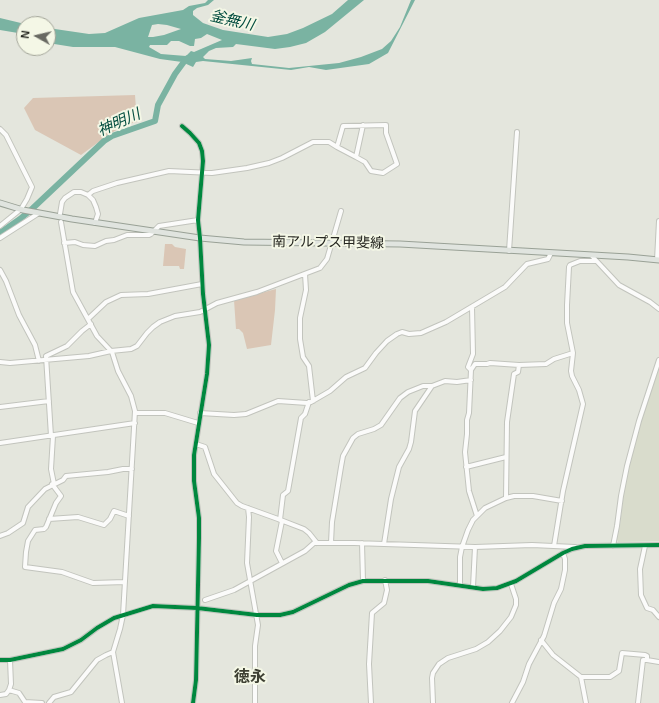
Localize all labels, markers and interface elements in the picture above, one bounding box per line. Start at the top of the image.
water label: 釜無川 [208,7,256,35]
north arrow [16,16,56,56]
text: N [19,30,32,39]
water label: 神明川 [95,106,143,140]
street label: 南アルプス甲斐線 [272,234,384,252]
district label: 徳永 [234,668,266,688]

